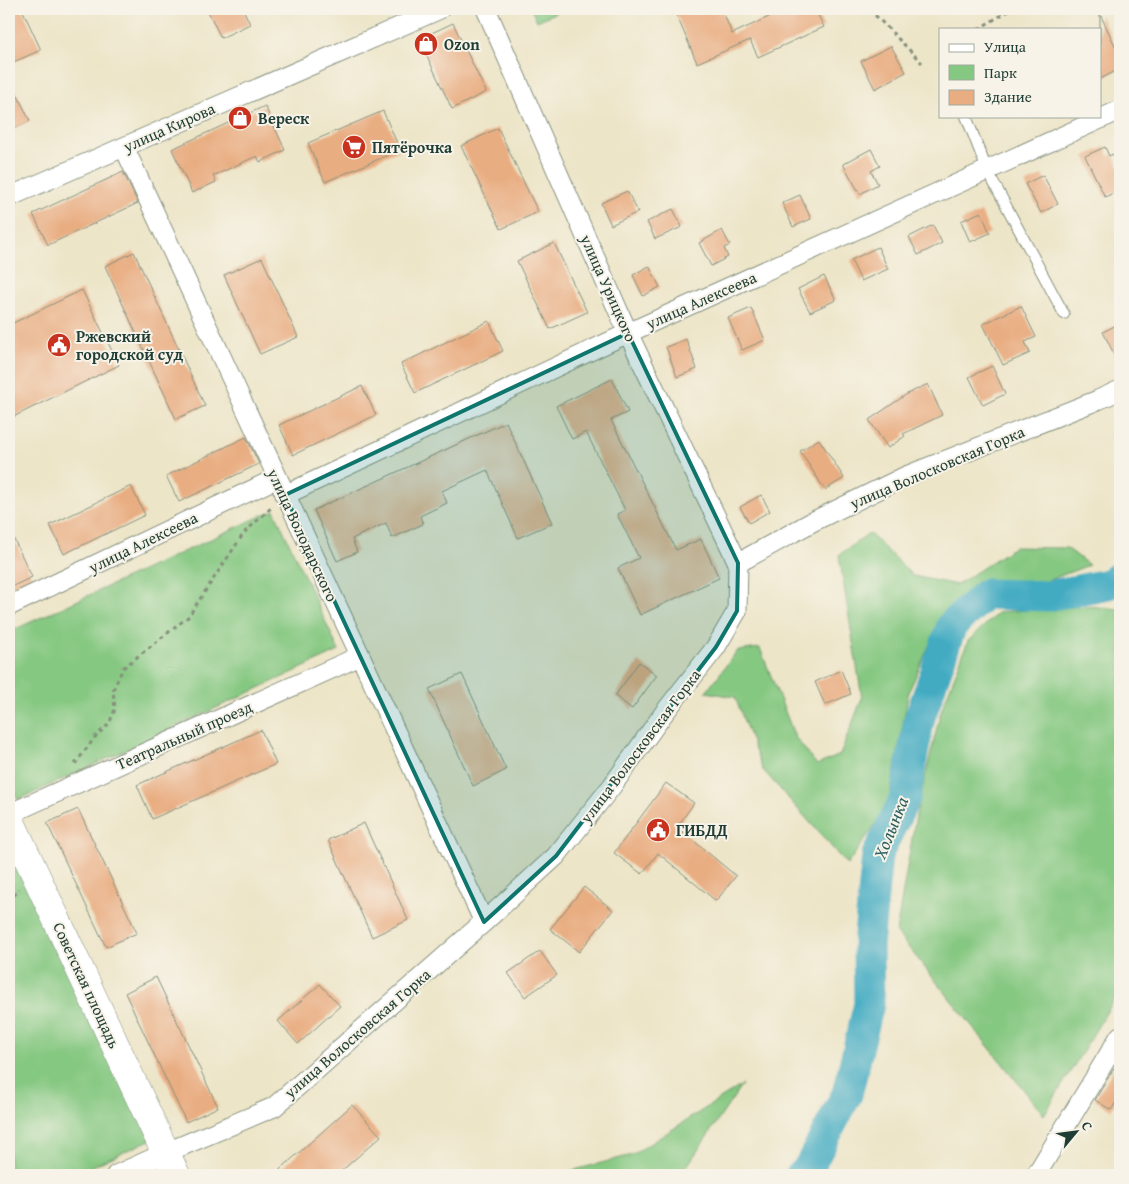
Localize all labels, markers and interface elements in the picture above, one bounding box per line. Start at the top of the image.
legend [939,28,1102,118]
shop icon: Ozon [413,31,439,57]
place label: Ozon [444,32,480,56]
text: Улица [984,36,1027,57]
text: Парк [984,62,1017,83]
text: Здание [984,86,1032,107]
street label: улица Кирова [118,96,219,158]
shop icon: Вереск [227,105,253,131]
place label: Вереск [258,106,310,130]
supermarket icon: Пятёрочка [341,134,367,160]
place label: Пятёрочка [372,135,453,159]
street label: улица Урицкого [574,230,643,345]
street label: улица Алексеева [641,265,760,335]
place label: Ржевский городской суд [76,324,184,366]
public building icon: Ржевский городской суд [46,332,72,358]
street label: улица Волосковская Горка [845,419,1028,515]
street label: улица Володарского [261,464,344,606]
street label: улица Алексеева [84,505,202,579]
street label: улица Волосковская Горка [573,664,706,829]
street label: Театральный проезд [112,694,256,776]
water label: Холынка [865,792,915,864]
public building icon: ГИБДД [645,817,671,843]
place label: ГИБДД [676,818,728,842]
street label: Советская площадь [47,918,127,1052]
street label: улица Волосковская Горка [278,962,436,1104]
north arrow [1052,1106,1102,1156]
text: С [1077,1117,1098,1134]

